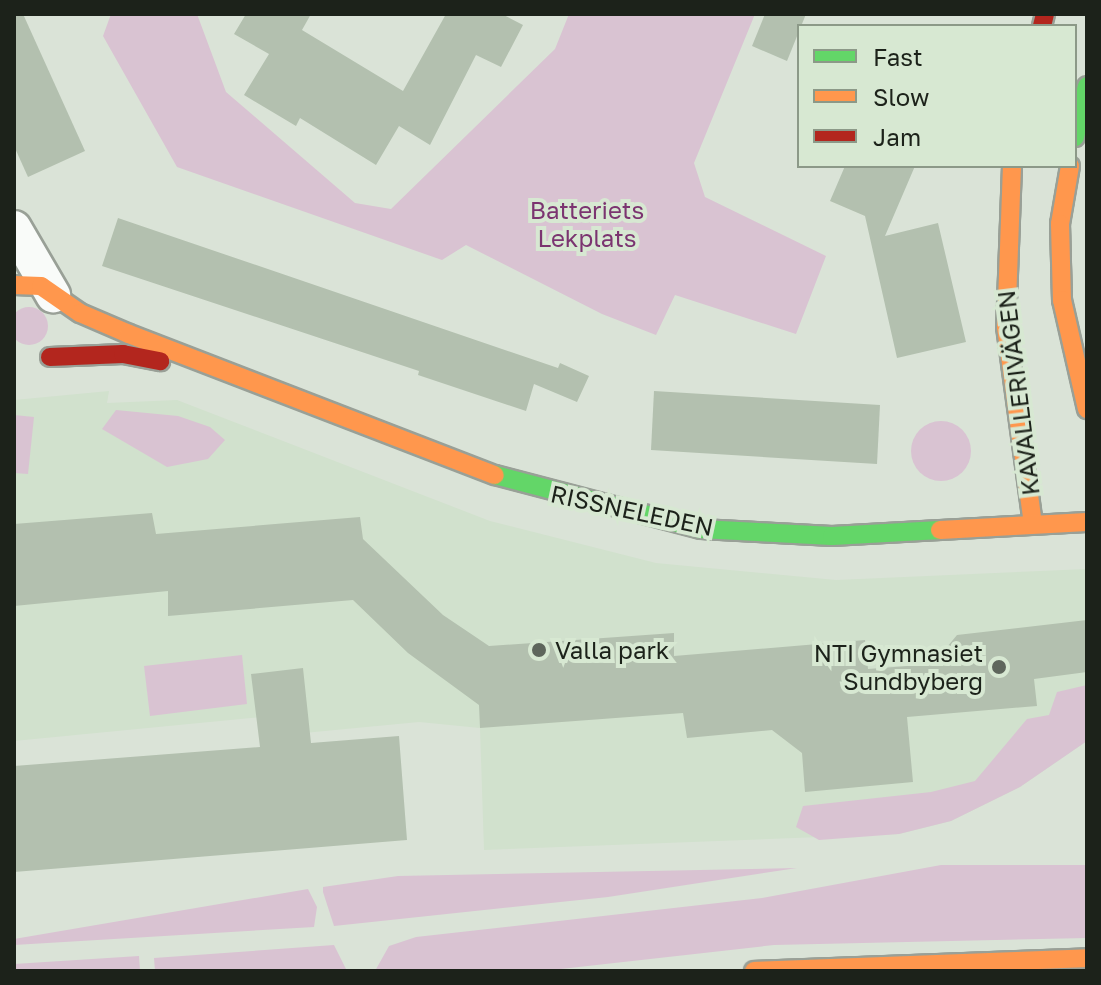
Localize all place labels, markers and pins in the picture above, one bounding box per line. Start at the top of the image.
place label: Valla park [555,636,669,664]
place label: NTI Gymnasiet Sundbyberg [814,639,983,695]
marker: Valla park [530,641,548,659]
marker: NTI Gymnasiet Sundbyberg [990,658,1008,676]

